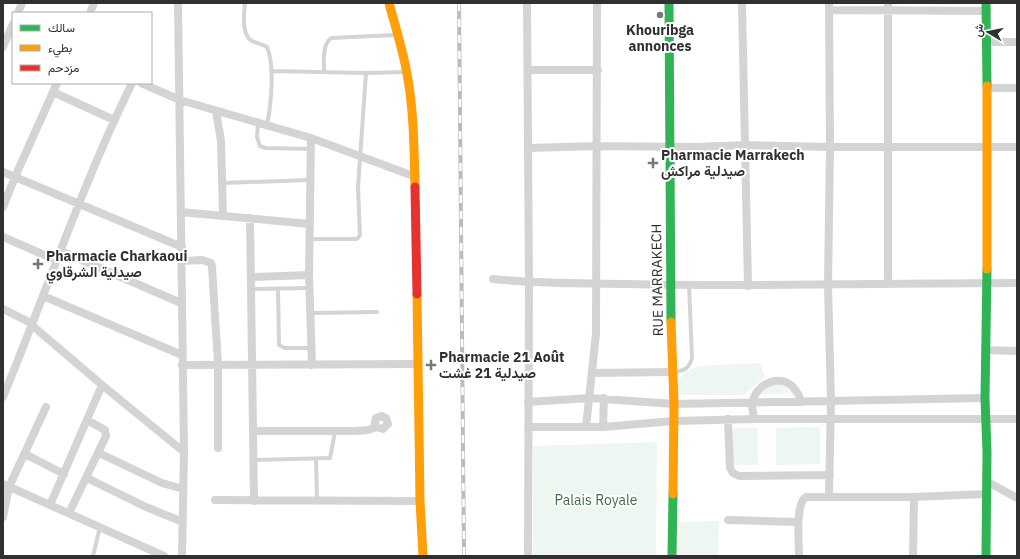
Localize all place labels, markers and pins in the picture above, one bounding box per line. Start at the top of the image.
marker: Khouribga annonces [655,10,665,20]
place label: Khouribga annonces [626,21,694,55]
place label: Pharmacie Marrakech صيدلية مراكش [661,146,805,180]
marker: Pharmacie Marrakech صيدلية مراكش [648,158,658,168]
place label: Pharmacie Charkaoui صيدلية الشرقاوي [46,247,187,284]
marker: Pharmacie Charkaoui صيدلية الشرقاوي [33,259,43,269]
place label: Pharmacie 21 Août صيدلية 21 غشت [439,348,564,382]
marker: Pharmacie 21 Août صيدلية 21 غشت [426,360,436,370]

